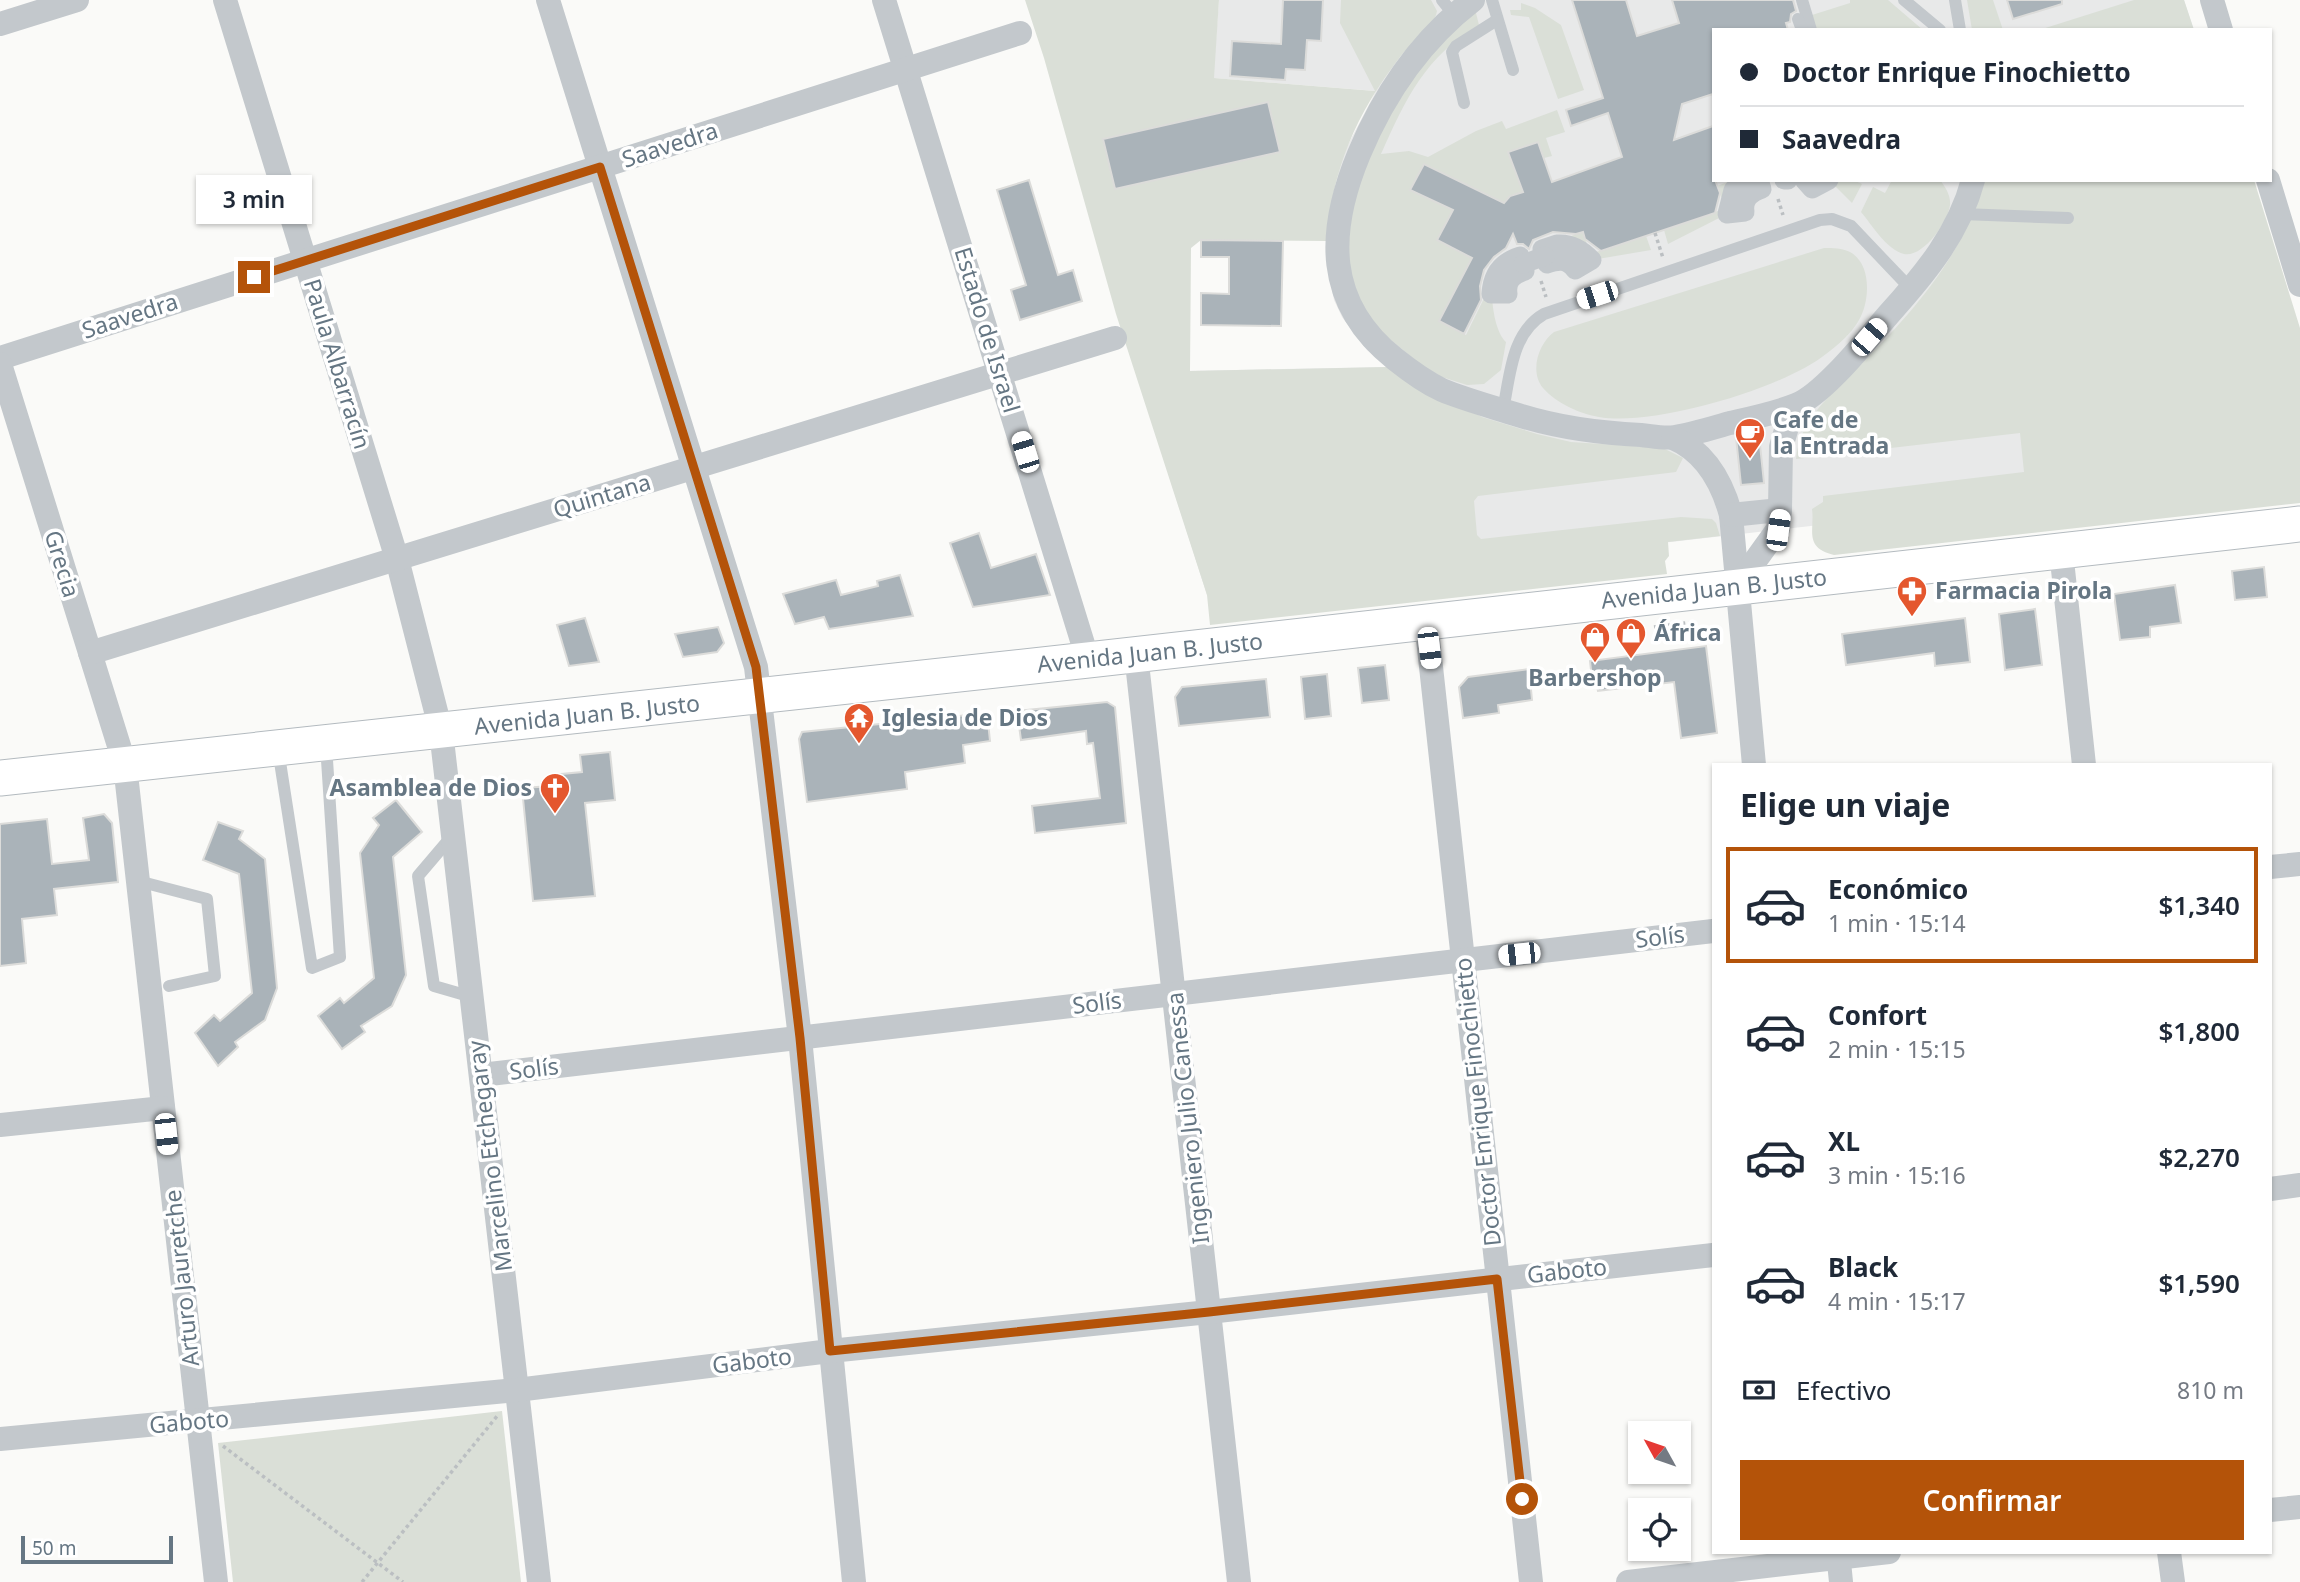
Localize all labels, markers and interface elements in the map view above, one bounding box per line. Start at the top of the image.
text: Doctor Enrique Finochietto [1782,54,2131,90]
street label: Saavedra [618,114,722,175]
text: Saavedra [1782,121,1901,157]
callout: 3 min [196,176,312,224]
text: 3 min [223,183,285,215]
street label: Estado de Israel [948,243,1028,417]
route end [238,261,270,293]
street label: Paula Albarracín [297,275,379,453]
car [1574,279,1621,311]
street label: Saavedra [78,285,182,346]
car [1848,314,1891,360]
place label: Cafe de la Entrada [1773,403,1889,461]
cafe icon: Cafe de la Entrada [1733,416,1767,460]
car [1009,429,1042,475]
street label: Quintana [549,465,655,525]
car [1765,508,1792,552]
street label: Grecia [38,526,88,601]
street label: Avenida Juan B. Justo [1599,560,1828,616]
pharmacy icon: Farmacia Pirola [1895,574,1929,618]
place label: Farmacia Pirola [1935,574,2112,606]
shop icon: África [1614,616,1648,660]
place label: África [1654,616,1722,648]
shop icon: Barbershop [1578,620,1612,664]
street label: Avenida Juan B. Justo [1035,624,1264,680]
car [1417,626,1442,670]
place label: Barbershop [1528,661,1662,693]
street label: Avenida Juan B. Justo [472,686,701,742]
temple icon: Iglesia de Dios [842,701,876,745]
place label: Iglesia de Dios [882,701,1048,733]
place label: Asamblea de Dios [330,771,532,803]
church icon: Asamblea de Dios [538,771,572,815]
text: Elige un viaje [1740,783,1950,826]
text: Económico [1828,871,1968,907]
icon: car [1744,874,1807,937]
text: $1,340 [2158,887,2240,923]
text: 1 min · 15:14 [1828,907,1966,939]
street label: Solís [1633,917,1686,955]
car [1498,941,1541,967]
street label: Doctor Enrique Finochietto [1446,956,1508,1248]
street label: Solís [1070,983,1123,1021]
street label: Ingeniero Julio Canessa [1158,991,1216,1246]
text: Confort [1828,997,1927,1033]
icon: car [1744,1000,1807,1063]
text: $1,800 [2158,1013,2240,1049]
text: 2 min · 15:15 [1828,1033,1966,1065]
street label: Marcelino Etchegaray [459,1038,519,1274]
street label: Solís [507,1049,560,1087]
car [154,1112,179,1156]
text: XL [1828,1123,1860,1159]
icon: car [1744,1126,1807,1189]
text: $2,270 [2158,1139,2240,1175]
text: 3 min · 15:16 [1828,1159,1966,1191]
street label: Arturo Jauretche [156,1188,206,1368]
text: Black [1828,1249,1898,1285]
street label: Gaboto [1525,1250,1608,1290]
icon: car [1744,1252,1807,1315]
text: $1,590 [2158,1265,2240,1301]
text: 4 min · 15:17 [1828,1285,1966,1317]
street label: Gaboto [710,1339,793,1381]
icon: cash [1740,1371,1778,1409]
text: Efectivo [1796,1372,1892,1408]
text: 810 m [2177,1374,2244,1406]
street label: Gaboto [148,1402,230,1440]
north arrow [1628,1421,1690,1484]
map controls [1628,1421,1691,1561]
button: Confirmar [1740,1460,2244,1540]
route start [1506,1483,1538,1515]
button: locate [1628,1498,1691,1561]
scale bar [21,1533,173,1565]
text: 50 m [32,1535,76,1561]

